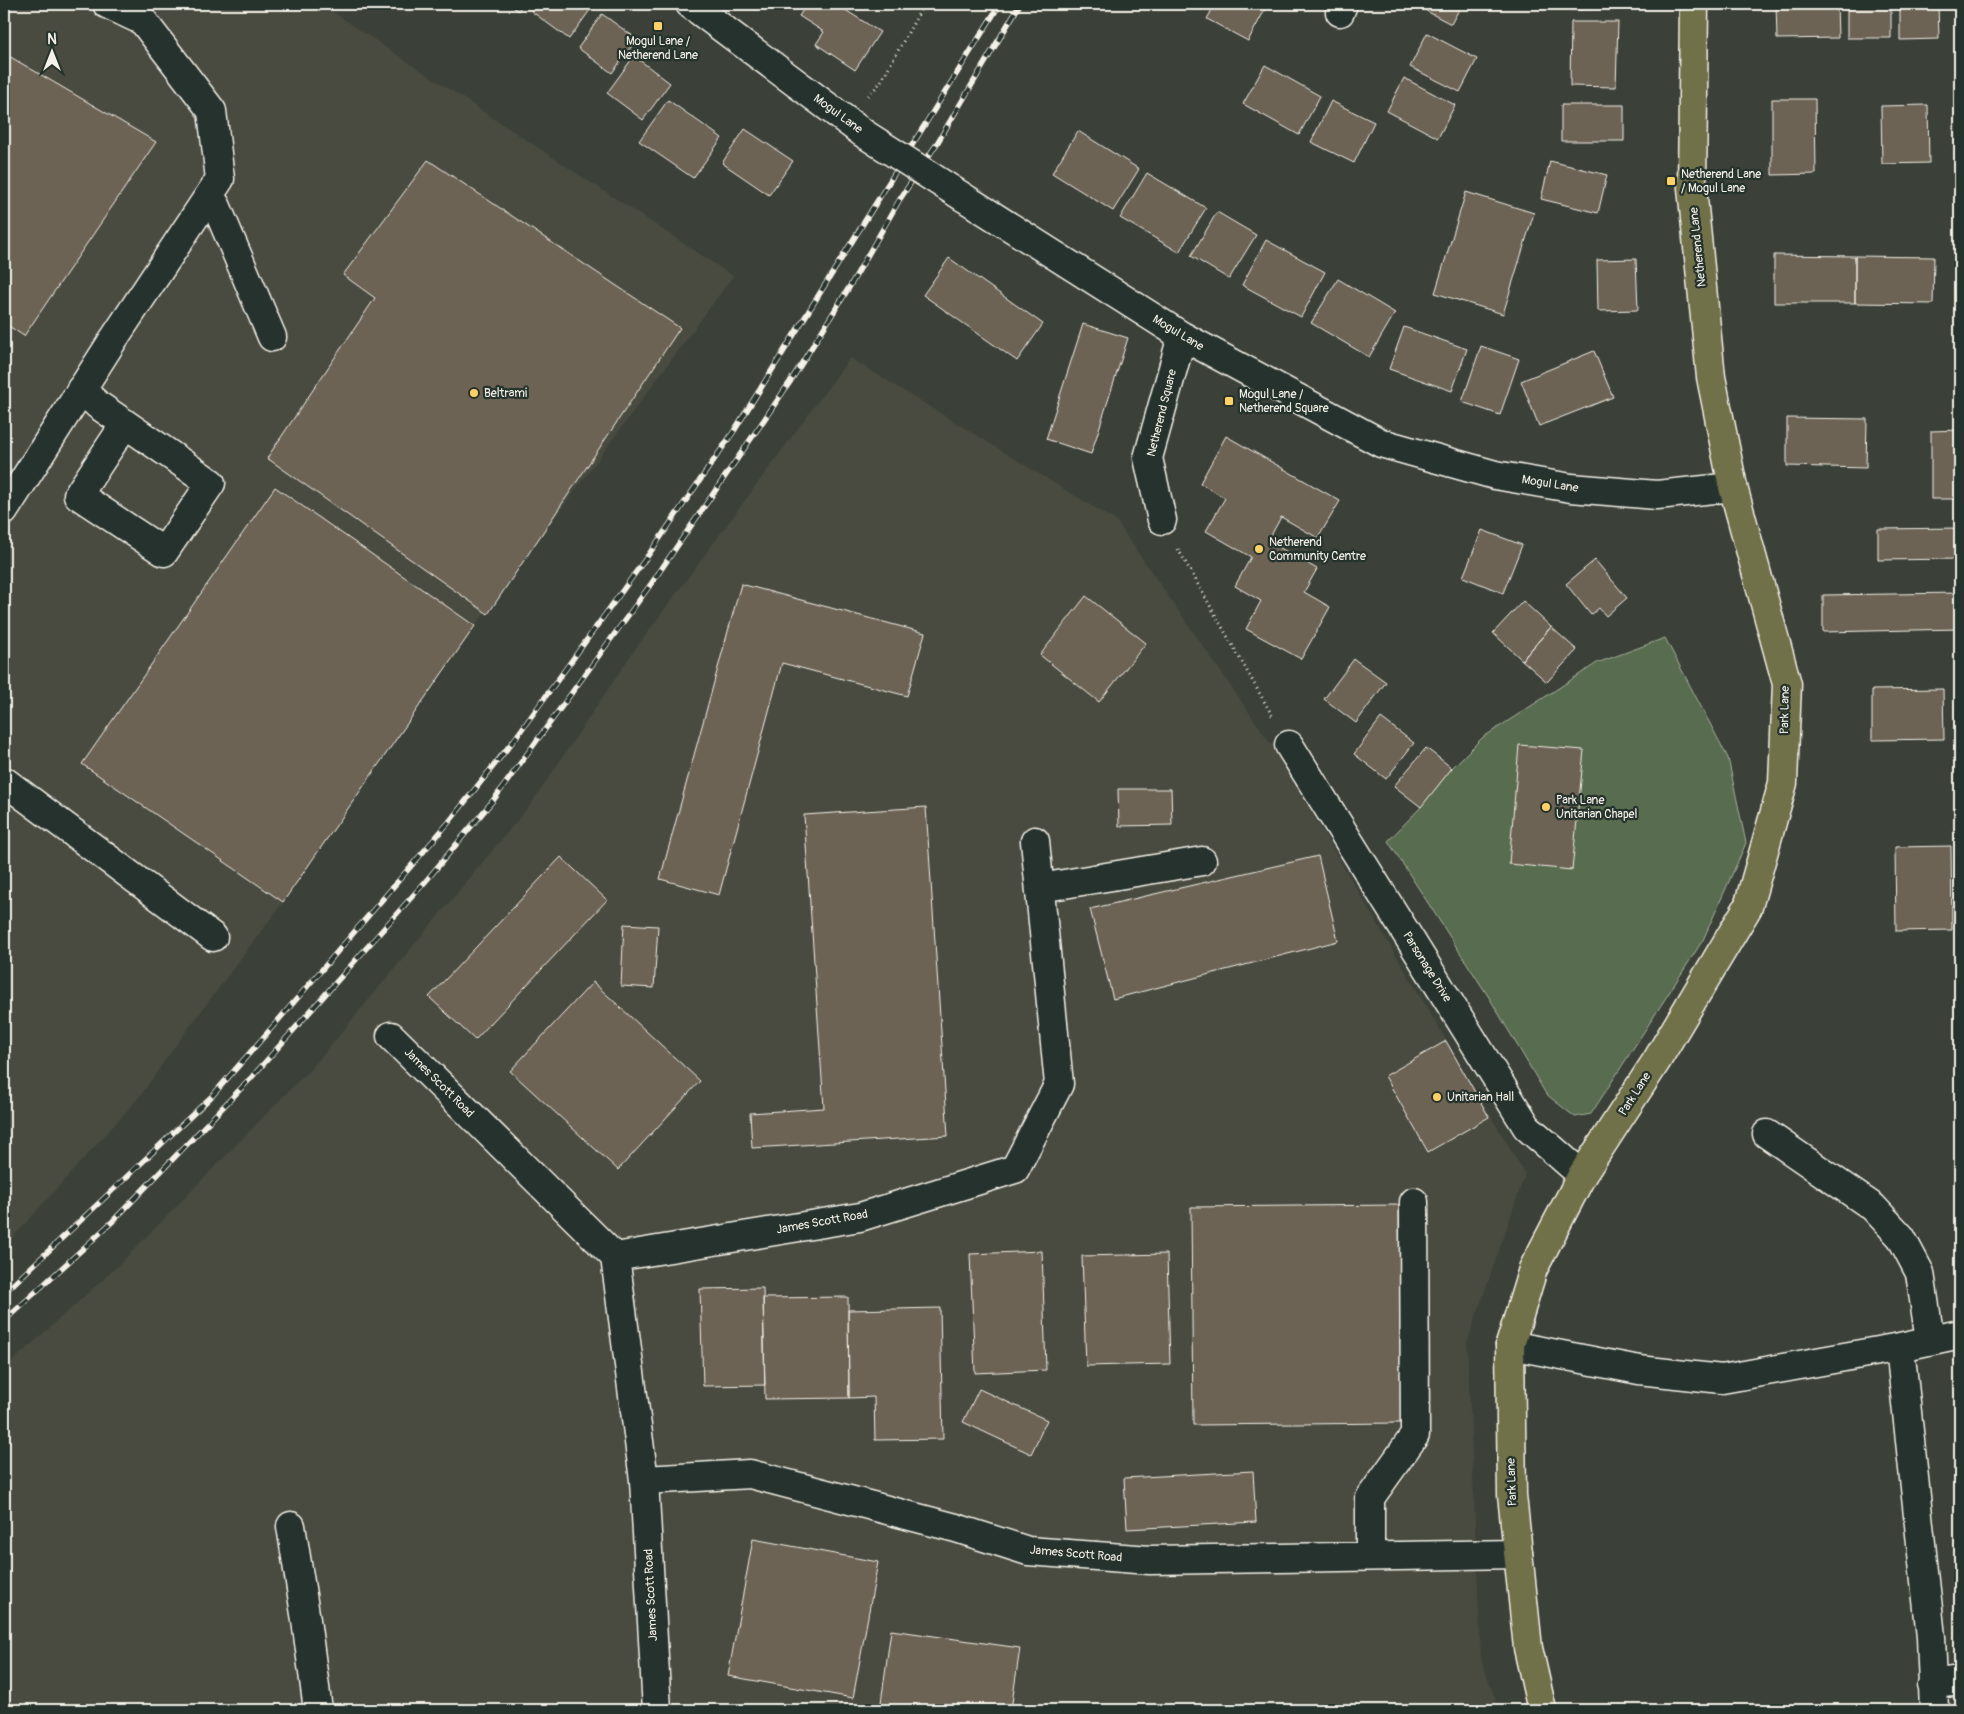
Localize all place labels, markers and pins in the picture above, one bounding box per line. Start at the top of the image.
marker: Mogul Lane / Netherend Lane [652,20,664,32]
place label: Mogul Lane / Netherend Lane [618,34,698,63]
place label: Netherend Lane / Mogul Lane [1681,167,1761,196]
marker: Netherend Lane / Mogul Lane [1665,175,1677,187]
place label: Beltrami [484,386,527,401]
marker: Beltrami [468,387,480,399]
place label: Mogul Lane / Netherend Square [1239,387,1329,416]
marker: Mogul Lane / Netherend Square [1223,395,1235,407]
place label: Netherend Community Centre [1269,535,1366,564]
marker: Netherend Community Centre [1253,543,1265,555]
place label: Park Lane Unitarian Chapel [1556,793,1638,822]
marker: Park Lane Unitarian Chapel [1540,801,1552,813]
place label: Unitarian Hall [1447,1090,1514,1105]
marker: Unitarian Hall [1431,1091,1443,1103]

